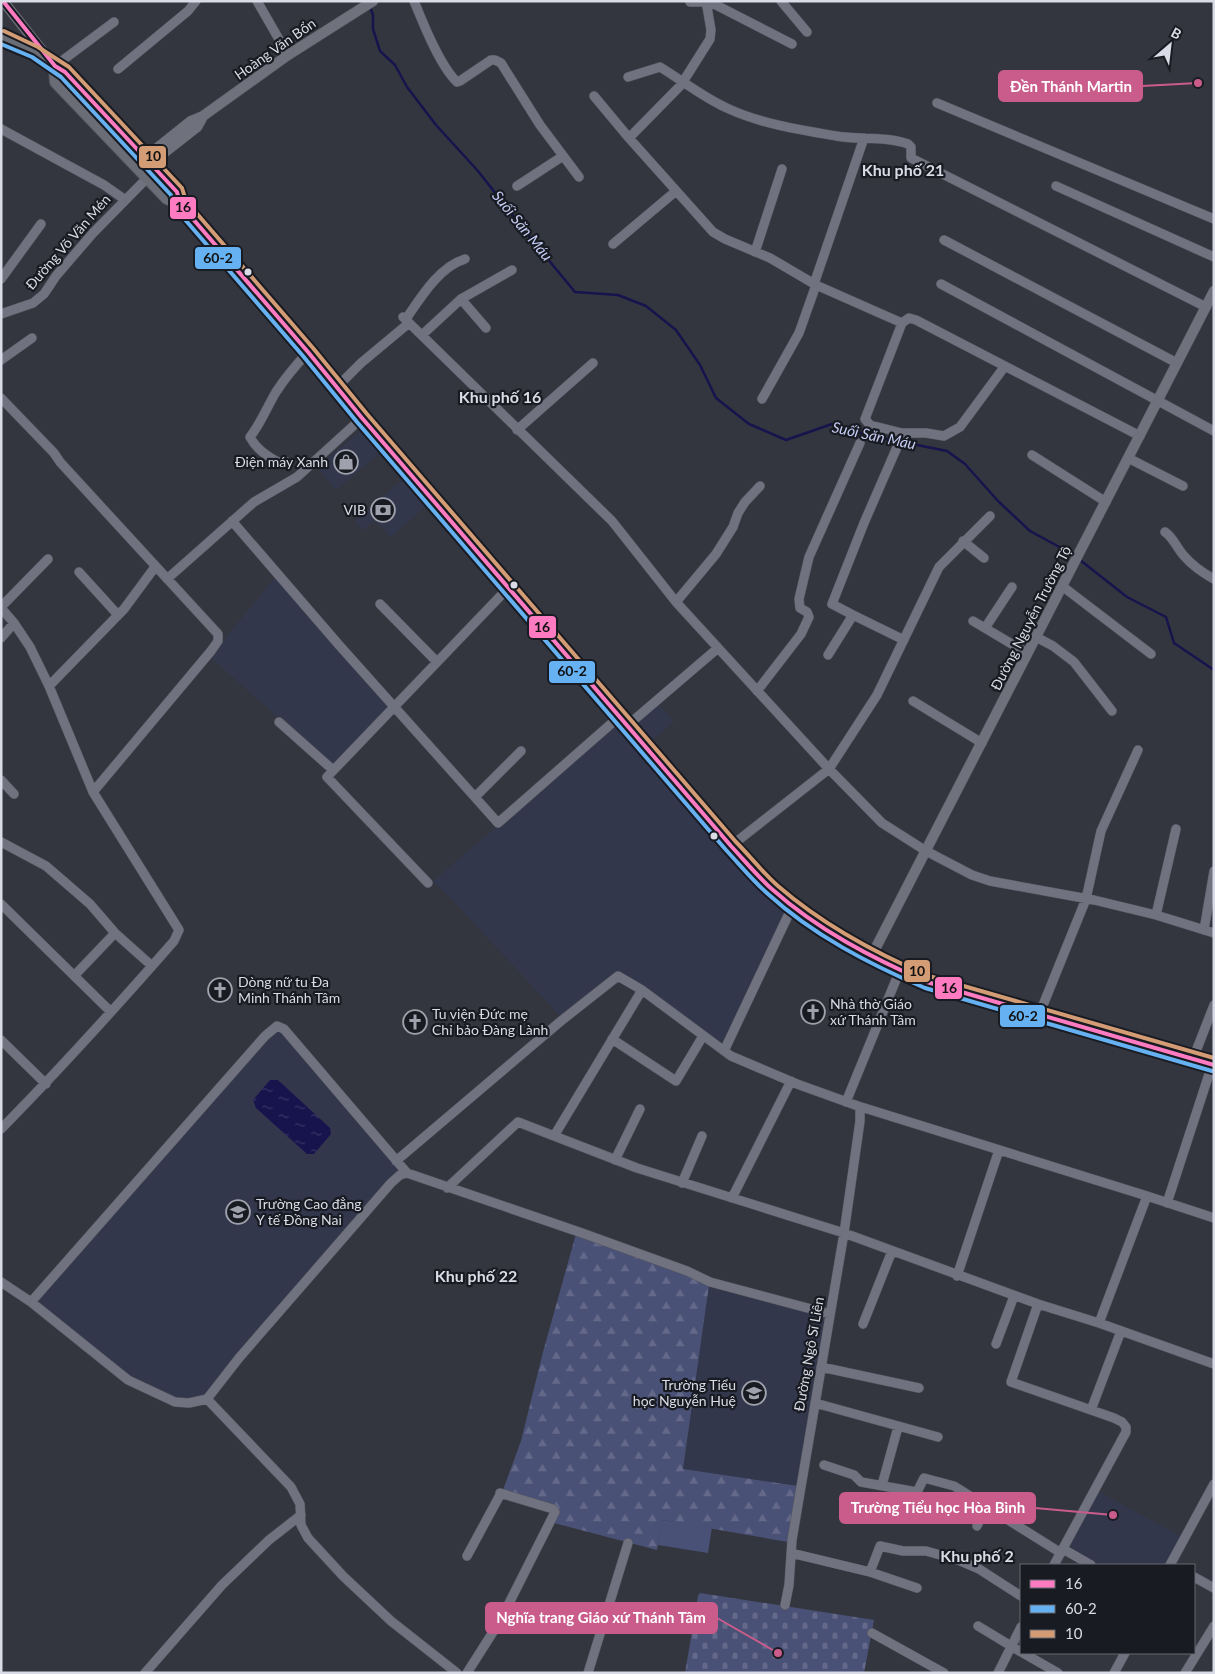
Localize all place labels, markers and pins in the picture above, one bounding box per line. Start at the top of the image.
callout: Đền Thánh Martin [999,71,1142,101]
unlabelled marker [243,267,253,277]
shop icon: Điện máy Xanh [333,449,359,475]
place label: Điện máy Xanh [235,453,328,470]
bank icon: VIB [370,497,396,523]
place label: VIB [344,501,366,518]
unlabelled marker [509,580,519,590]
unlabelled marker [709,831,719,841]
place label: Dòng nữ tu Đa Minh Thánh Tâm [238,973,340,1006]
church icon: Dòng nữ tu Đa Minh Thánh Tâm [207,977,233,1003]
place label: Nhà thờ Giáo xứ Thánh Tâm [830,995,916,1028]
church icon: Nhà thờ Giáo xứ Thánh Tâm [800,999,826,1025]
place label: Tu viện Đức mẹ Chỉ bảo Đàng Lành [432,1005,548,1038]
church icon: Tu viện Đức mẹ Chỉ bảo Đàng Lành [402,1009,428,1035]
place label: Trường Cao đẳng Y tế Đồng Nai [256,1195,362,1228]
school or university icon: Trường Cao đẳng Y tế Đồng Nai [225,1199,251,1225]
place label: Trường Tiểu học Nguyễn Huệ [633,1376,736,1409]
school or university icon: Trường Tiểu học Nguyễn Huệ [741,1380,767,1406]
callout: Trường Tiểu học Hòa Bình [840,1493,1035,1523]
callout: Nghĩa trang Giáo xứ Thánh Tâm [486,1603,717,1633]

